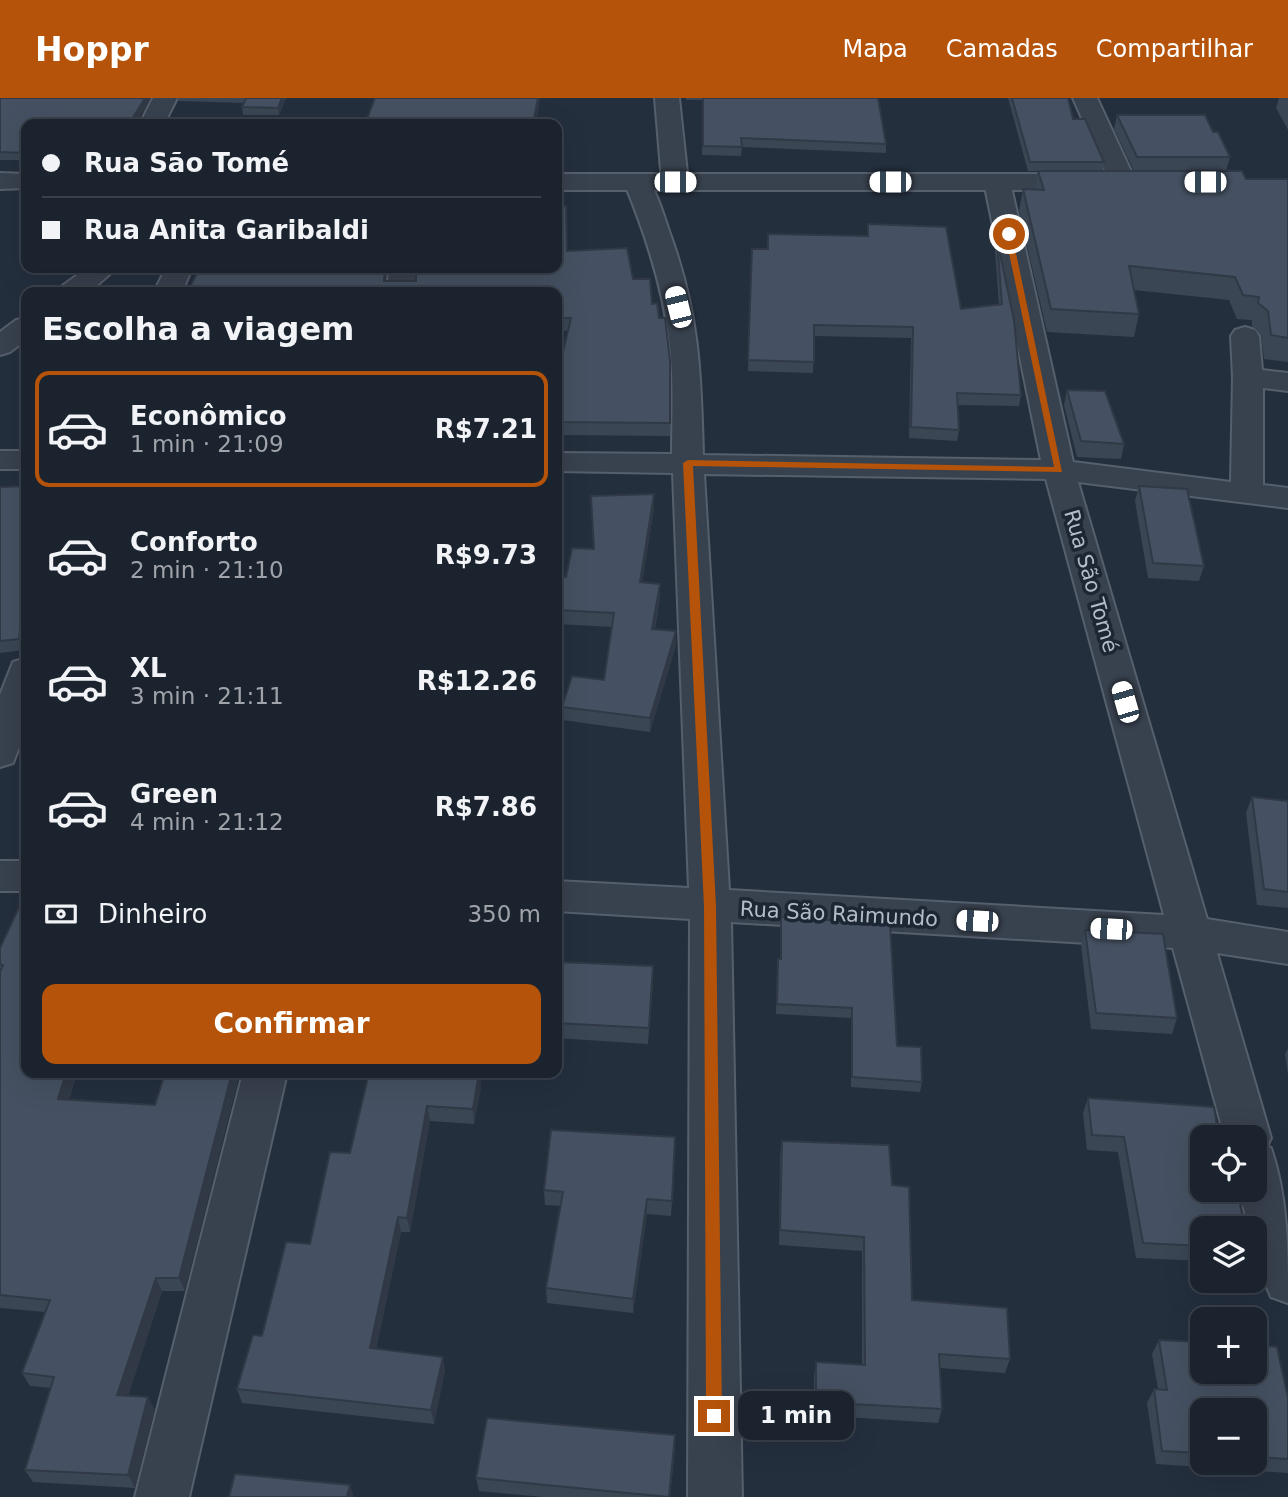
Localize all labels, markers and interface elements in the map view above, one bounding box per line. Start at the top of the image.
text: Hoppr [35,30,149,69]
text: Mapa [842,35,908,63]
text: Camadas [946,35,1058,63]
text: Compartilhar [1096,35,1253,63]
text: Rua São Tomé [84,148,289,178]
car [655,172,697,193]
car [870,172,912,193]
car [1185,172,1227,193]
text: Rua Anita Garibaldi [84,215,369,245]
route start [993,218,1025,250]
car [663,284,694,330]
text: Escolha a viagem [42,310,354,348]
icon: car [46,398,109,461]
text: Econômico [130,401,287,431]
text: R$7.21 [435,414,537,444]
text: 1 min · 21:09 [130,431,284,457]
street label: Rua São Tomé [1059,507,1123,655]
icon: car [46,524,109,587]
text: Conforto [130,527,258,557]
text: R$9.73 [435,540,537,570]
text: 2 min · 21:10 [130,557,284,583]
icon: car [46,650,109,713]
text: XL [130,653,167,683]
text: R$12.26 [417,666,537,696]
car [1110,679,1141,725]
text: 3 min · 21:11 [130,683,284,709]
icon: car [46,776,109,839]
text: Green [130,779,218,809]
text: R$7.86 [435,792,537,822]
text: 4 min · 21:12 [130,809,284,835]
icon: cash [42,895,80,933]
street label: Rua São Raimundo [739,897,939,931]
text: Dinheiro [98,899,207,929]
text: 350 m [467,901,541,927]
car [956,909,999,933]
car [1090,917,1133,941]
button: Confirmar [42,984,541,1064]
map controls [1190,1125,1267,1475]
button: locate [1190,1125,1267,1202]
button: layers [1190,1216,1267,1293]
button: + [1190,1307,1267,1384]
callout: 1 min [738,1392,854,1440]
button: − [1190,1398,1267,1475]
route end [698,1400,730,1432]
text: 1 min [760,1402,832,1428]

